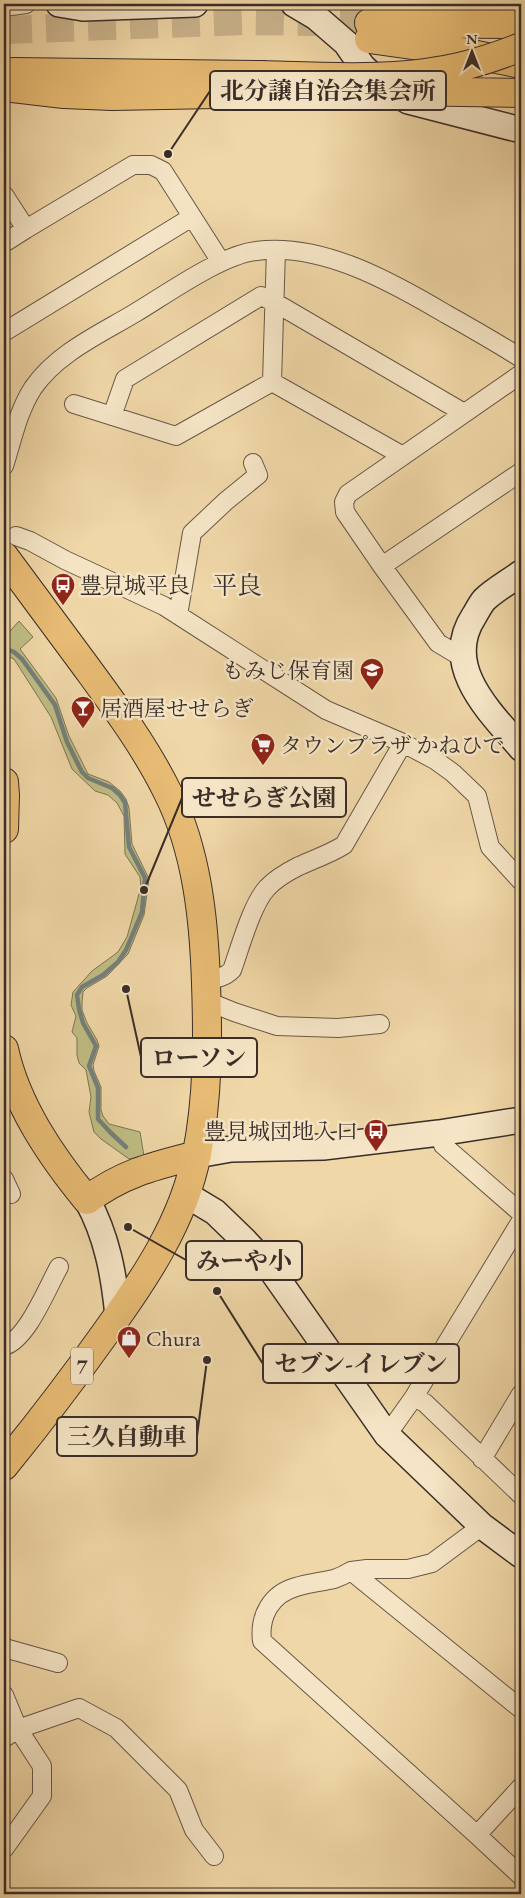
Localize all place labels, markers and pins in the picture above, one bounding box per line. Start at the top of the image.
callout: 北分譲自治会集会所 [210,71,446,110]
place label: 豊見城平良 [80,571,190,600]
bus stop icon: 豊見城平良 [50,572,76,606]
place label: もみじ保育園 [222,656,354,685]
school or university icon: もみじ保育園 [359,657,385,691]
place label: 居酒屋せせらぎ [100,694,254,723]
bar icon: 居酒屋せせらぎ [70,695,96,729]
place label: タウンプラザ かねひで [280,731,504,760]
supermarket icon: タウンプラザ かねひで [250,732,276,766]
callout: せせらぎ公園 [182,778,346,817]
callout: ローソン [141,1038,257,1077]
place label: 豊見城団地入口 [204,1117,358,1146]
bus stop icon: 豊見城団地入口 [363,1118,389,1152]
callout: みーや小 [186,1241,302,1280]
place label: Chura [146,1324,201,1353]
shop icon: Chura [116,1325,142,1359]
callout: セブン-イレブン [263,1344,459,1383]
callout: 三久自動車 [57,1417,197,1456]

